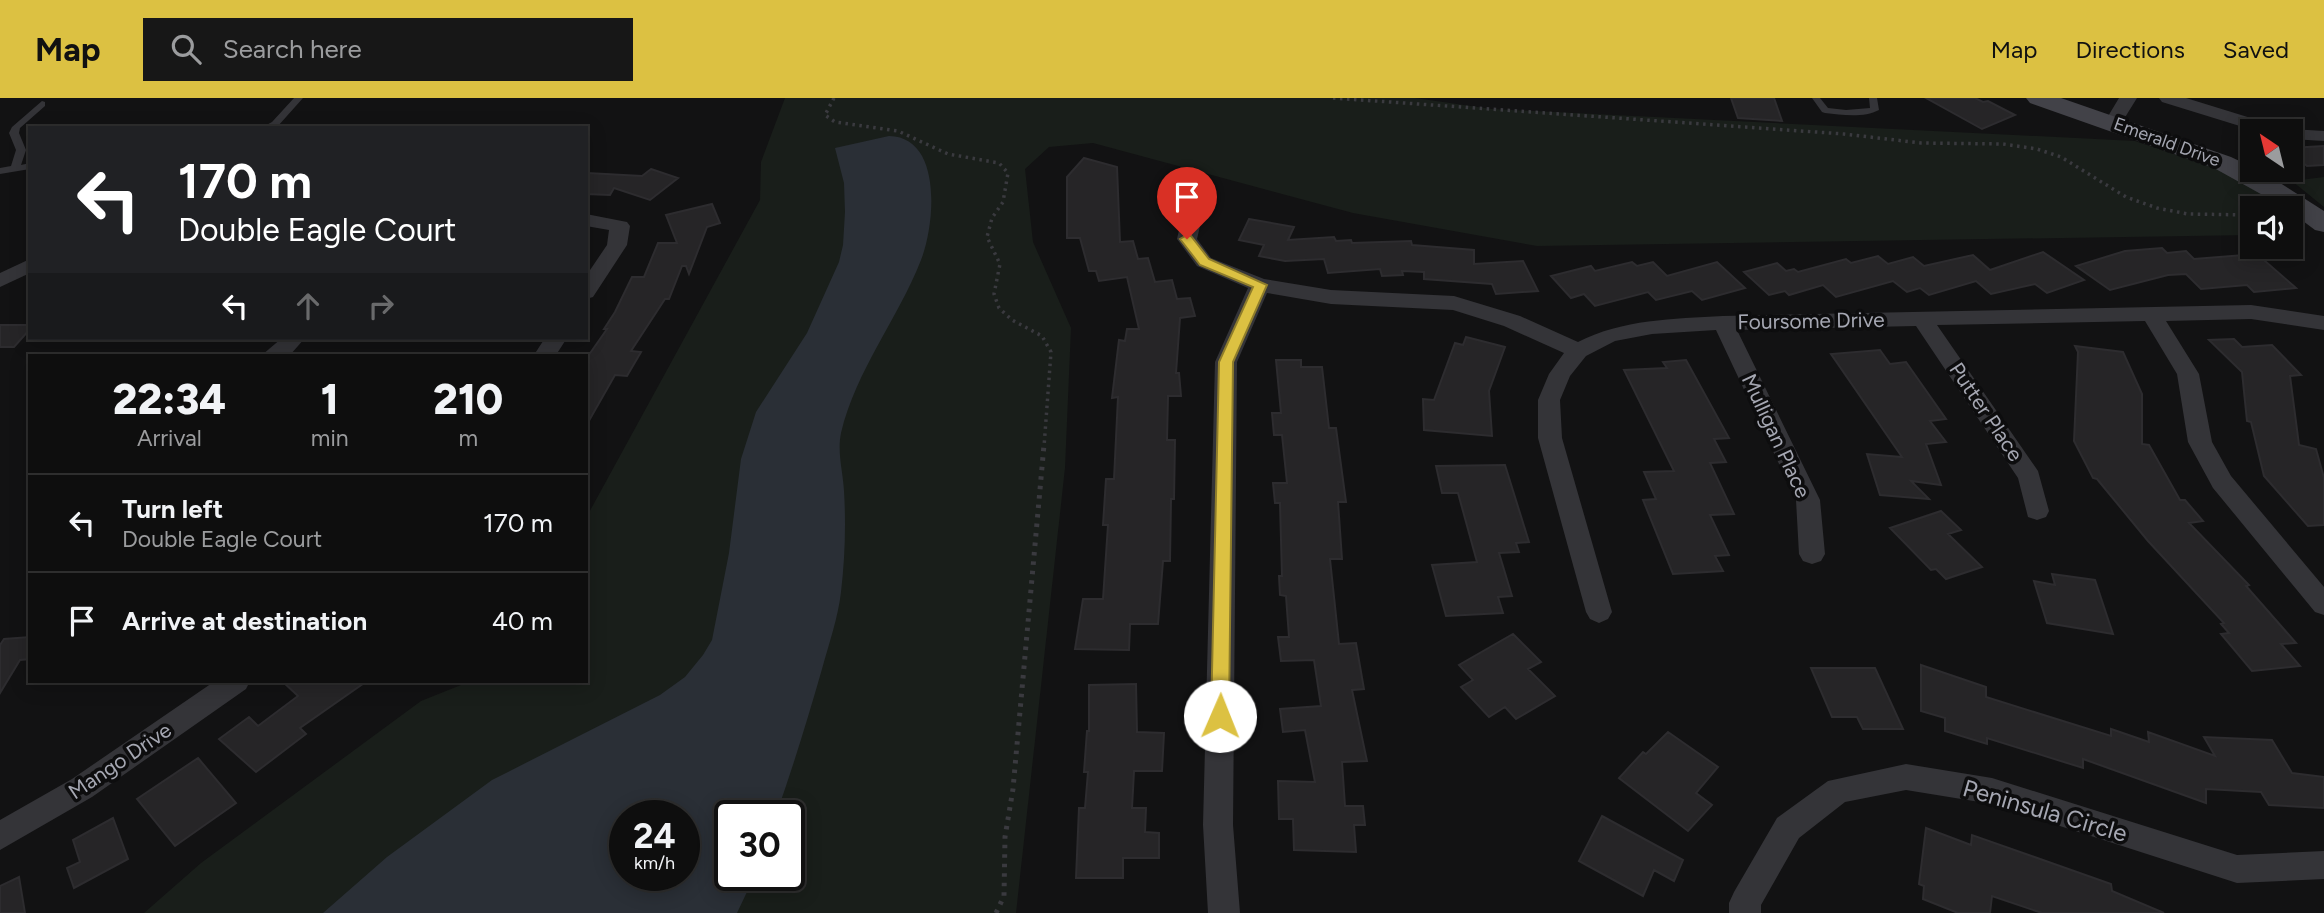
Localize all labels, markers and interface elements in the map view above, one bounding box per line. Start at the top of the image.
search box [143,18,633,81]
text: Map [35,30,101,69]
icon: search [167,30,205,68]
text: Search here [223,33,362,65]
text: Map [1991,35,2037,64]
text: Directions [2075,35,2185,64]
text: Saved [2223,35,2289,64]
street label: Emerald Drive [2111,113,2223,171]
north arrow [2240,119,2303,182]
map controls [2240,119,2303,259]
text: 170 m [178,151,312,210]
icon: left [63,154,154,245]
pin [1157,167,1217,239]
icon: arrive [1168,178,1206,216]
button: sound [2240,196,2303,259]
text: Double Eagle Court [178,211,456,249]
icon: left [216,287,254,325]
icon: ahead [289,287,327,325]
icon: right [362,287,400,325]
street label: Foursome Drive [1737,307,1885,334]
street label: Putter Place [1944,358,2029,466]
street label: Mulligan Place [1737,370,1816,502]
text: 22:34 [113,374,226,425]
text: 1 [321,374,339,425]
text: 210 [433,374,503,425]
text: Arrival [137,424,202,452]
text: min [311,424,349,452]
text: m [458,424,478,452]
text: Turn left [122,493,223,525]
icon: left [63,504,101,542]
text: 170 m [483,507,553,539]
text: Double Eagle Court [122,525,322,553]
icon: arrive [63,602,101,640]
text: Arrive at destination [122,605,367,637]
text: 40 m [492,605,553,637]
position arrow [1183,679,1257,753]
street label: Mango Drive [64,717,176,804]
street label: Peninsula Circle [1960,773,2131,848]
speed limit sign: 30 [714,800,805,891]
text: 24 [633,815,676,857]
text: km/h [634,852,675,874]

